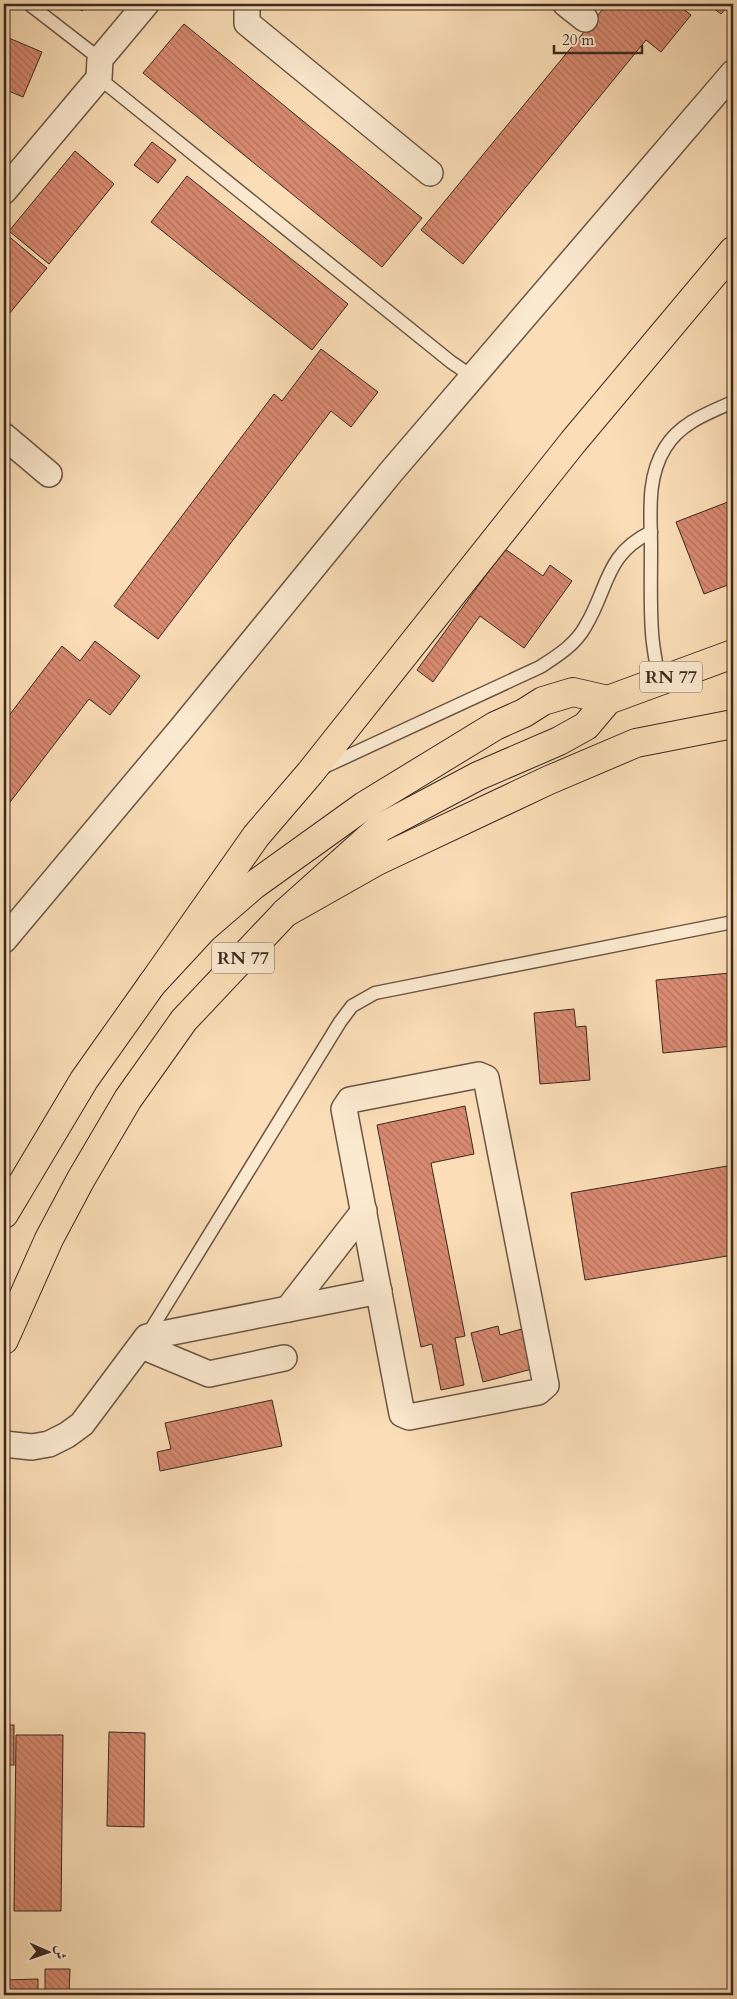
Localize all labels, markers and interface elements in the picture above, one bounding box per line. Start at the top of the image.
scale bar [554,22,642,54]
text: 20 m [562,30,594,50]
road number: RN 77 [640,662,702,692]
road number: RN 77 [212,942,274,974]
north arrow [22,1926,72,1976]
text: ش [51,1945,70,1960]

